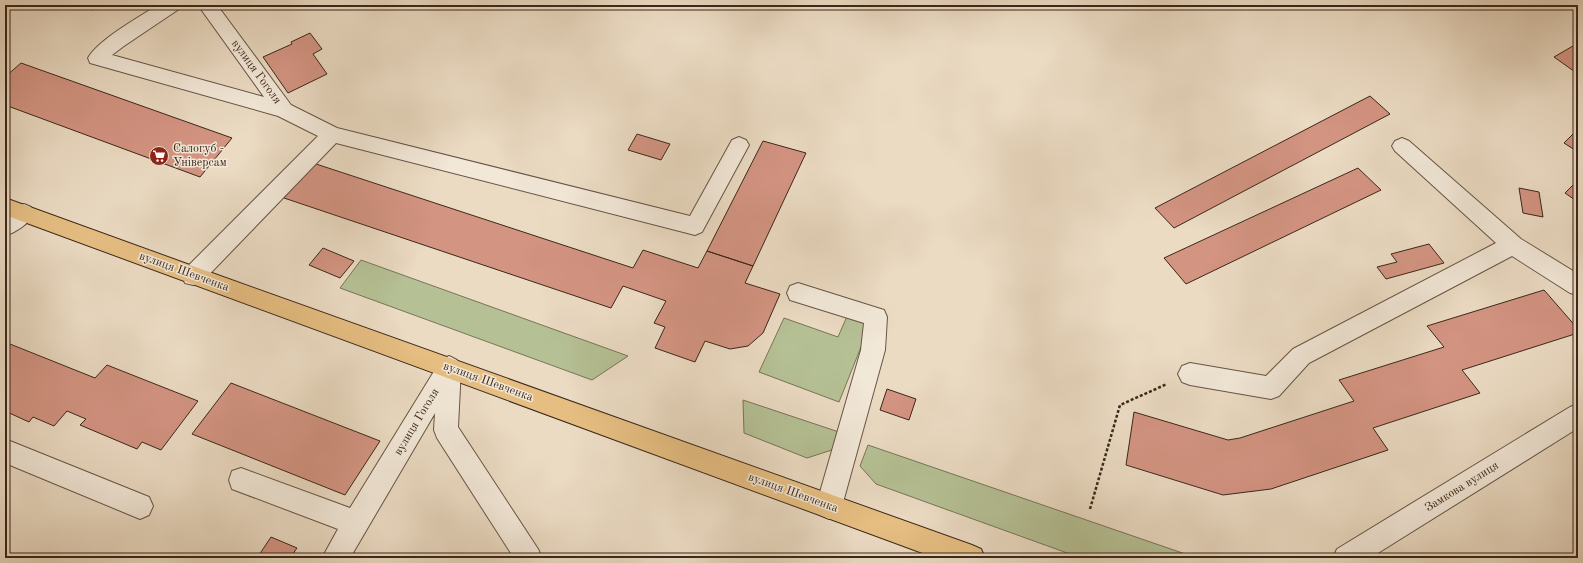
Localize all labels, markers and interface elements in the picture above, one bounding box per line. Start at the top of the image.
street label: вулиця Гоголя [229,38,283,106]
place label: Салогуб - Універсам [173,143,227,169]
supermarket icon: Салогуб - Універсам [148,145,170,167]
street label: вулиця Шевченка [137,250,231,294]
street label: вулиця Шевченка [441,360,535,404]
street label: вулиця Гоголя [392,386,442,458]
street label: Замкова вулиця [1423,460,1501,514]
street label: вулиця Шевченка [746,471,840,515]

